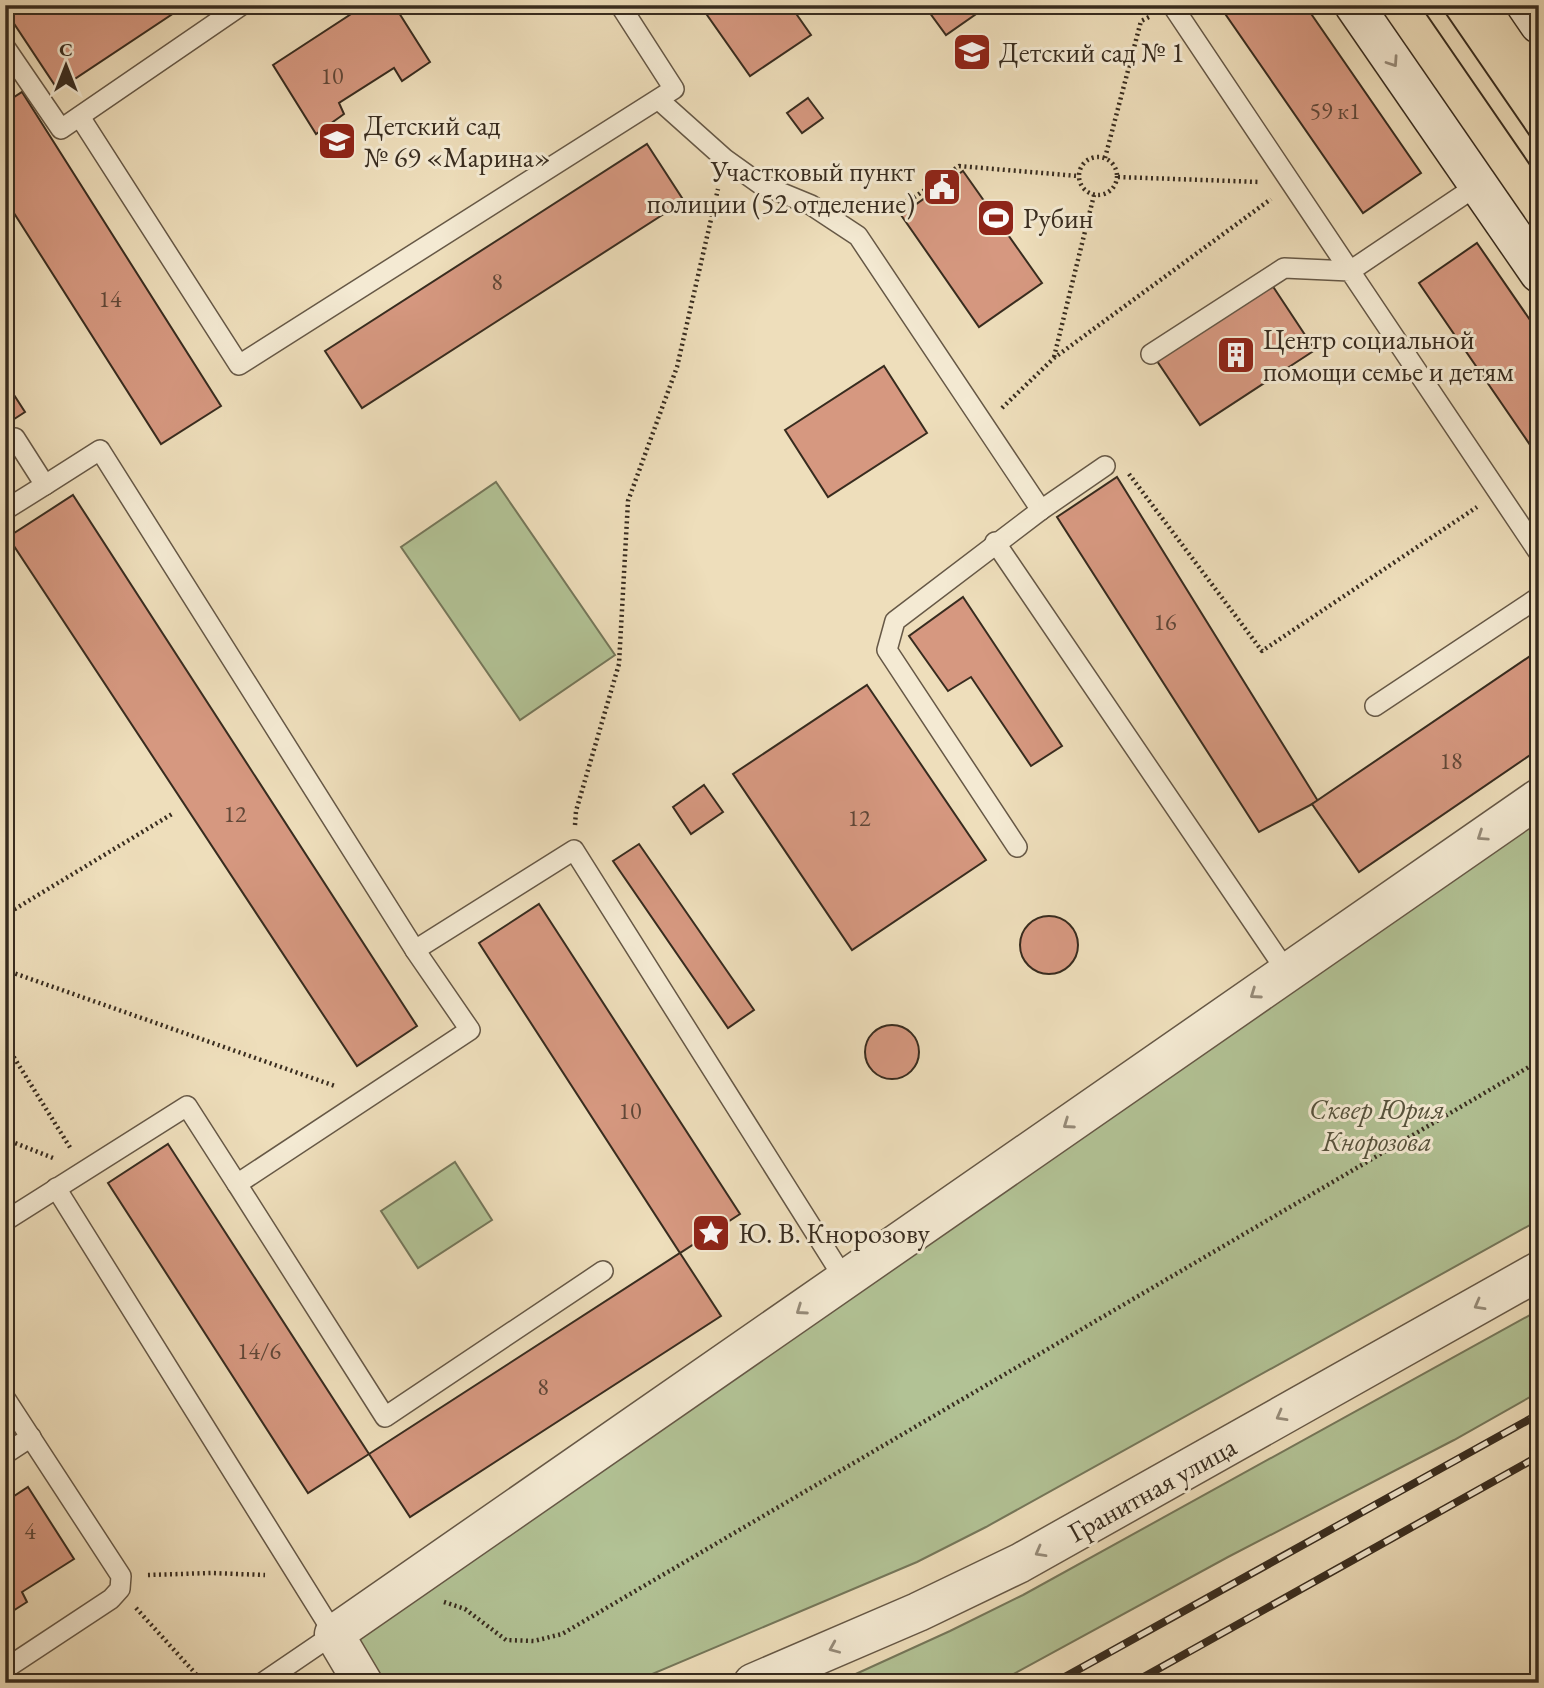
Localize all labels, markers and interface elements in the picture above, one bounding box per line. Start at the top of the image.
school or university icon: Детский сад № 1 [951,31,993,73]
north arrow [32,32,102,102]
place label: Детский сад № 1 [999,34,1184,70]
text: С [59,37,73,62]
one-way arrow [1385,54,1398,67]
house number: 10 [320,60,344,91]
house number: 59 к1 [1310,95,1360,126]
place label: Детский сад № 69 «Марина» [364,107,551,175]
school or university icon: Детский сад № 69 «Марина» [316,120,358,162]
place label: Участковый пункт полиции (52 отделение) [647,153,916,221]
public building icon: Участковый пункт полиции (52 отделение) [921,166,963,208]
sports icon: Рубин [975,197,1017,239]
place label: Рубин [1023,200,1093,236]
house number: 8 [491,266,503,297]
house number: 14 [98,283,122,314]
place label: Центр социальной помощи семье и детям [1263,321,1514,389]
building icon: Центр социальной помощи семье и детям [1215,334,1257,376]
house number: 16 [1153,606,1177,637]
house number: 18 [1439,745,1463,776]
house number: 12 [223,798,247,829]
house number: 12 [847,802,871,833]
one-way arrow [1477,828,1490,841]
one-way arrow [1250,986,1263,998]
park label: Сквер Юрия Кнорозова [1309,1091,1445,1159]
house number: 10 [618,1095,642,1126]
one-way arrow [1063,1116,1076,1129]
place icon: Ю. В. Кнорозову [690,1212,732,1254]
place label: Ю. В. Кнорозову [738,1215,930,1251]
one-way arrow [1474,1297,1487,1310]
one-way arrow [796,1302,809,1315]
house number: 14/6 [237,1335,281,1366]
house number: 8 [537,1371,549,1402]
one-way arrow [1276,1408,1288,1421]
street label: Гранитная улица [1062,1428,1243,1550]
house number: 4 [24,1515,36,1546]
one-way arrow [1035,1544,1048,1557]
one-way arrow [829,1640,841,1654]

